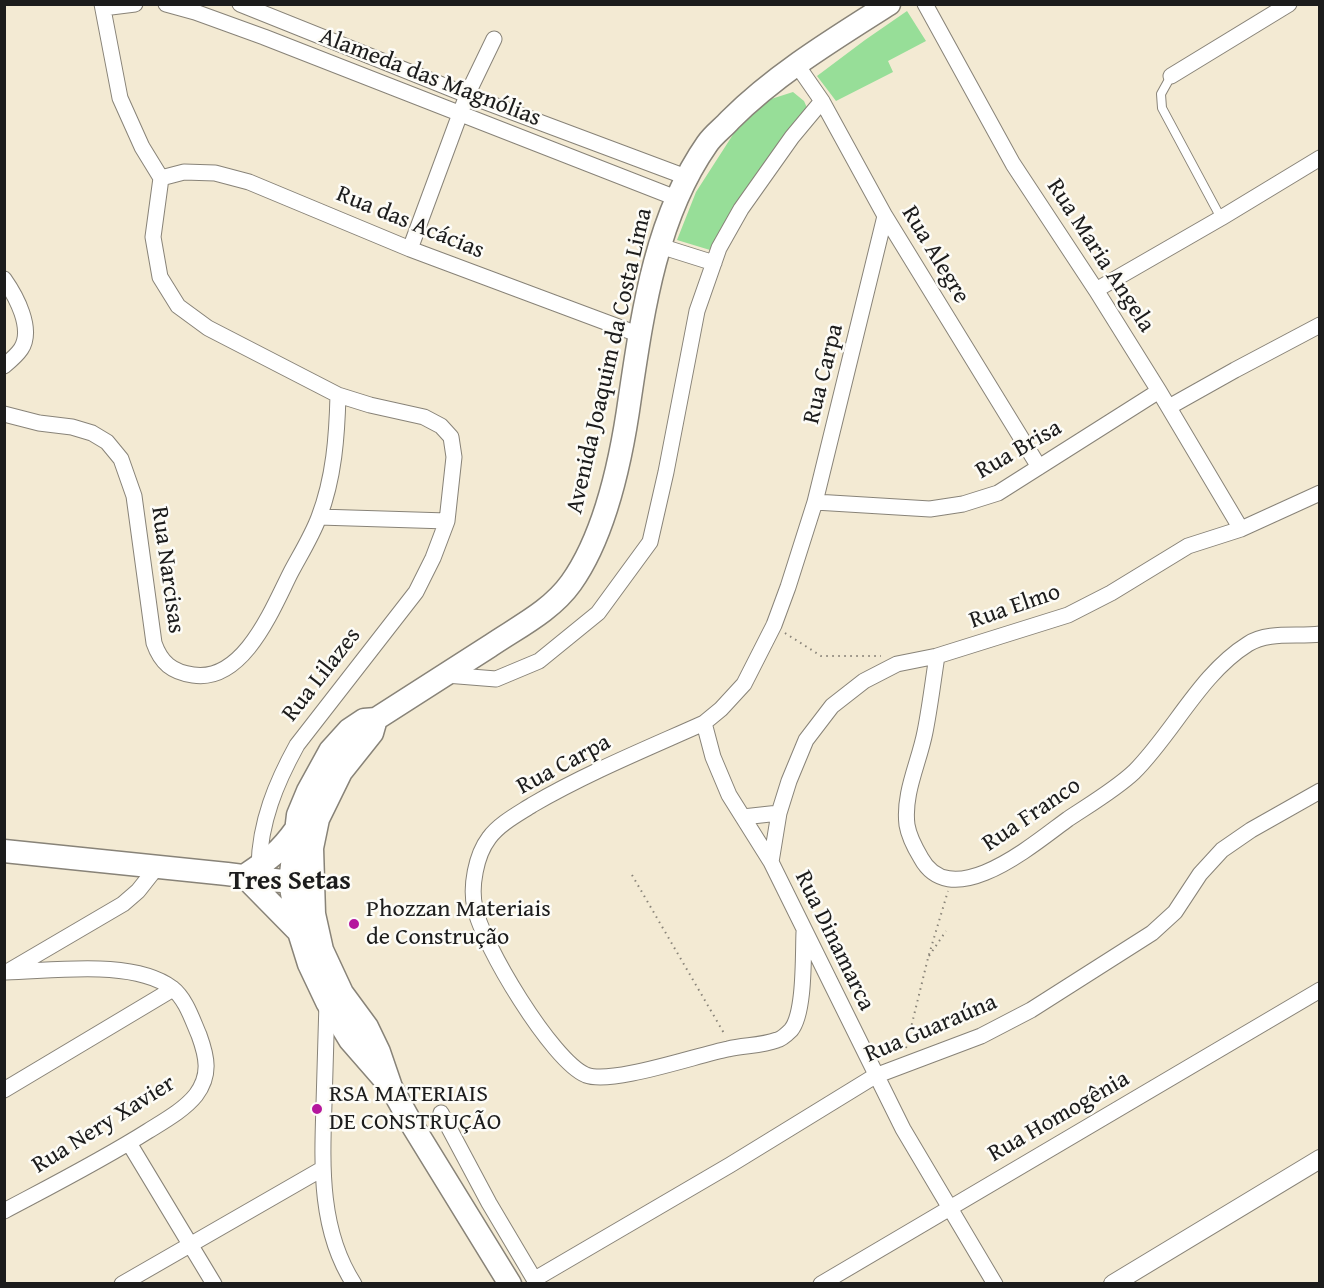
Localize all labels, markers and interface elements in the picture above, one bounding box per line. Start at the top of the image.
street label: Alameda das Magnólias [315,22,545,134]
street label: Rua Maria Angela [1040,174,1160,338]
street label: Rua das Acácias [332,180,488,266]
street label: Rua Alegre [895,201,975,309]
street label: Avenida Joaquim da Costa Lima [561,205,659,517]
street label: Rua Carpa [798,321,850,427]
street label: Rua Brisa [971,414,1067,486]
street label: Rua Narcisas [144,505,190,635]
street label: Rua Elmo [966,578,1064,636]
street label: Rua Lilazes [276,622,368,728]
street label: Rua Carpa [512,728,616,802]
street label: Rua Franco [977,772,1087,858]
district label: Tres Setas [229,866,351,898]
street label: Rua Dinamarca [788,866,880,1016]
place label: Phozzan Materiais de Construção [366,896,551,952]
marker: Phozzan Materiais de Construção [347,917,361,931]
street label: Rua Guaraúna [861,988,1001,1070]
street label: Rua Homogênia [983,1065,1135,1169]
street label: Rua Nery Xavier [27,1070,181,1180]
place label: RSA MATERIAIS DE CONSTRUÇÃO [329,1081,501,1137]
marker: RSA MATERIAIS DE CONSTRUÇÃO [310,1102,324,1116]

